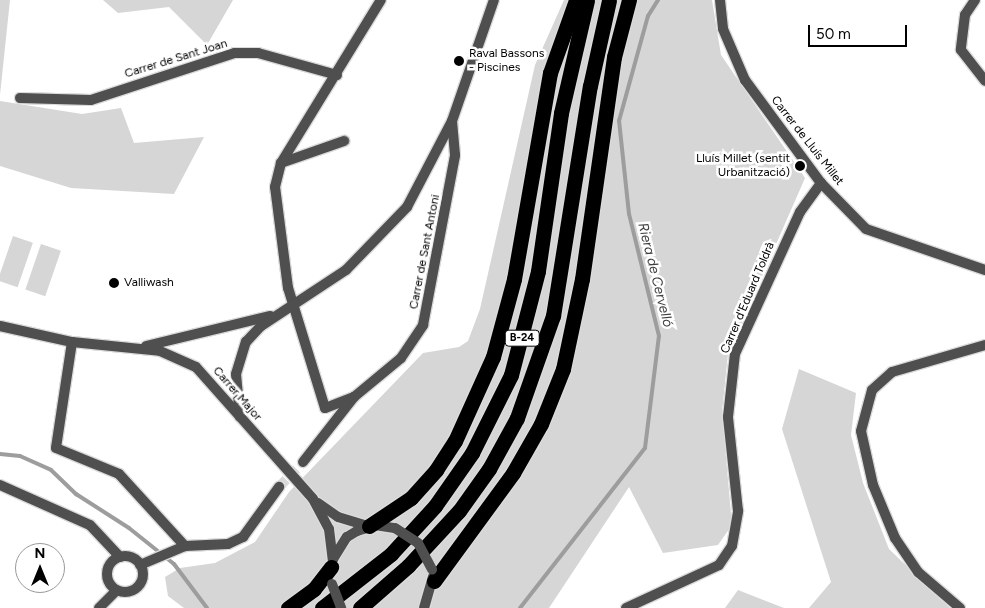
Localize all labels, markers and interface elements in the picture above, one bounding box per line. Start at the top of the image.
scale bar [810,15,909,47]
text: 50 m [816,25,851,43]
street label: Carrer de Sant Joan [123,37,229,81]
place label: Raval Bassons - Piscines [469,47,544,75]
marker: Raval Bassons - Piscines [453,55,465,67]
street label: Carrer de Lluís Millet [768,94,846,188]
place label: Lluís Millet (sentit Urbanització) [696,152,790,180]
marker: Lluís Millet (sentit Urbanització) [794,160,806,172]
street label: Carrer de Sant Antoni [407,193,443,311]
water label: Riera de Cervelló [634,221,676,329]
street label: Carrer d'Eduard Toldrà [718,240,778,356]
place label: Valliwash [124,276,174,290]
marker: Valliwash [108,277,120,289]
road number: B-24 [504,329,540,346]
street label: Carrer Major [210,364,264,424]
north arrow [15,543,65,593]
text: N [35,545,45,562]

